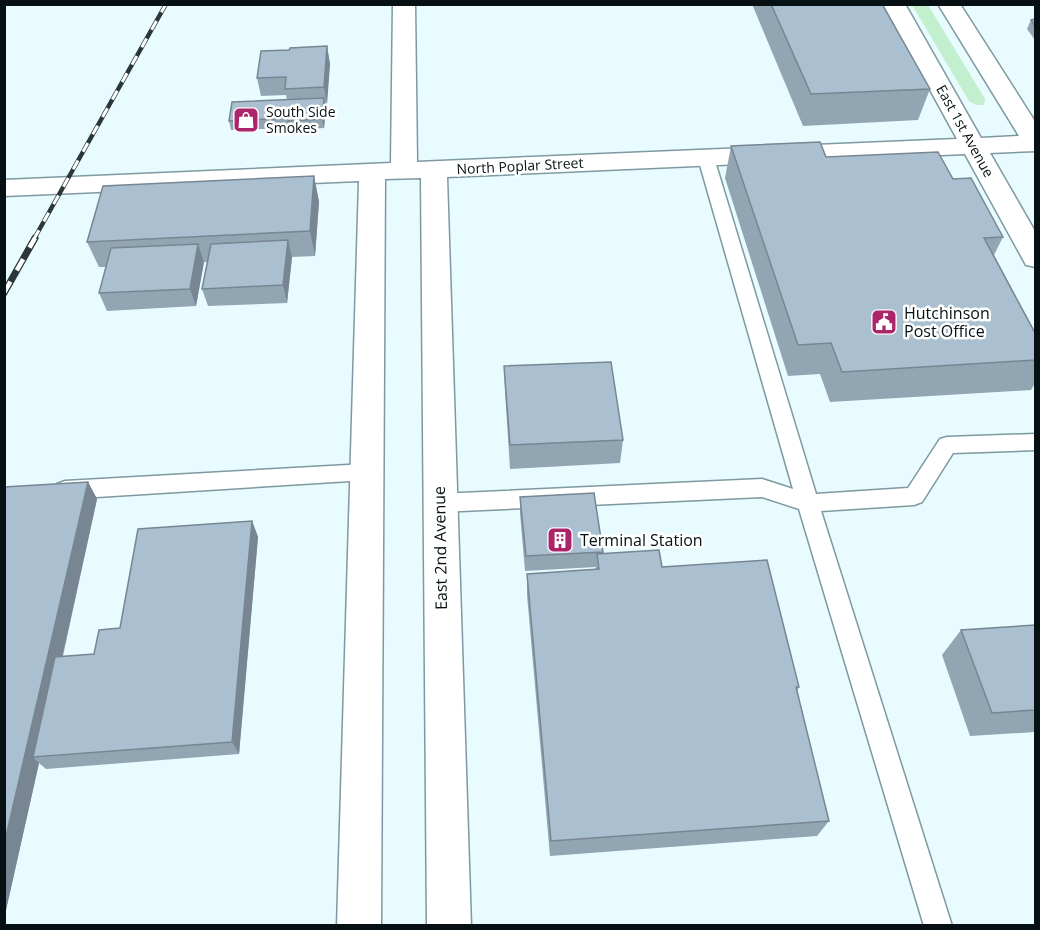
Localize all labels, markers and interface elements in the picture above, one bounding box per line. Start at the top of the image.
street label: East 1st Avenue [932,81,999,180]
place label: South Side Smokes [266,102,336,137]
shop icon: South Side Smokes [231,105,261,135]
street label: North Poplar Street [456,153,584,178]
place label: Hutchinson Post Office [904,302,990,342]
public building icon: Hutchinson Post Office [869,307,899,337]
street label: East 2nd Avenue [428,486,452,610]
building icon: Terminal Station [545,525,575,555]
place label: Terminal Station [580,529,703,551]

